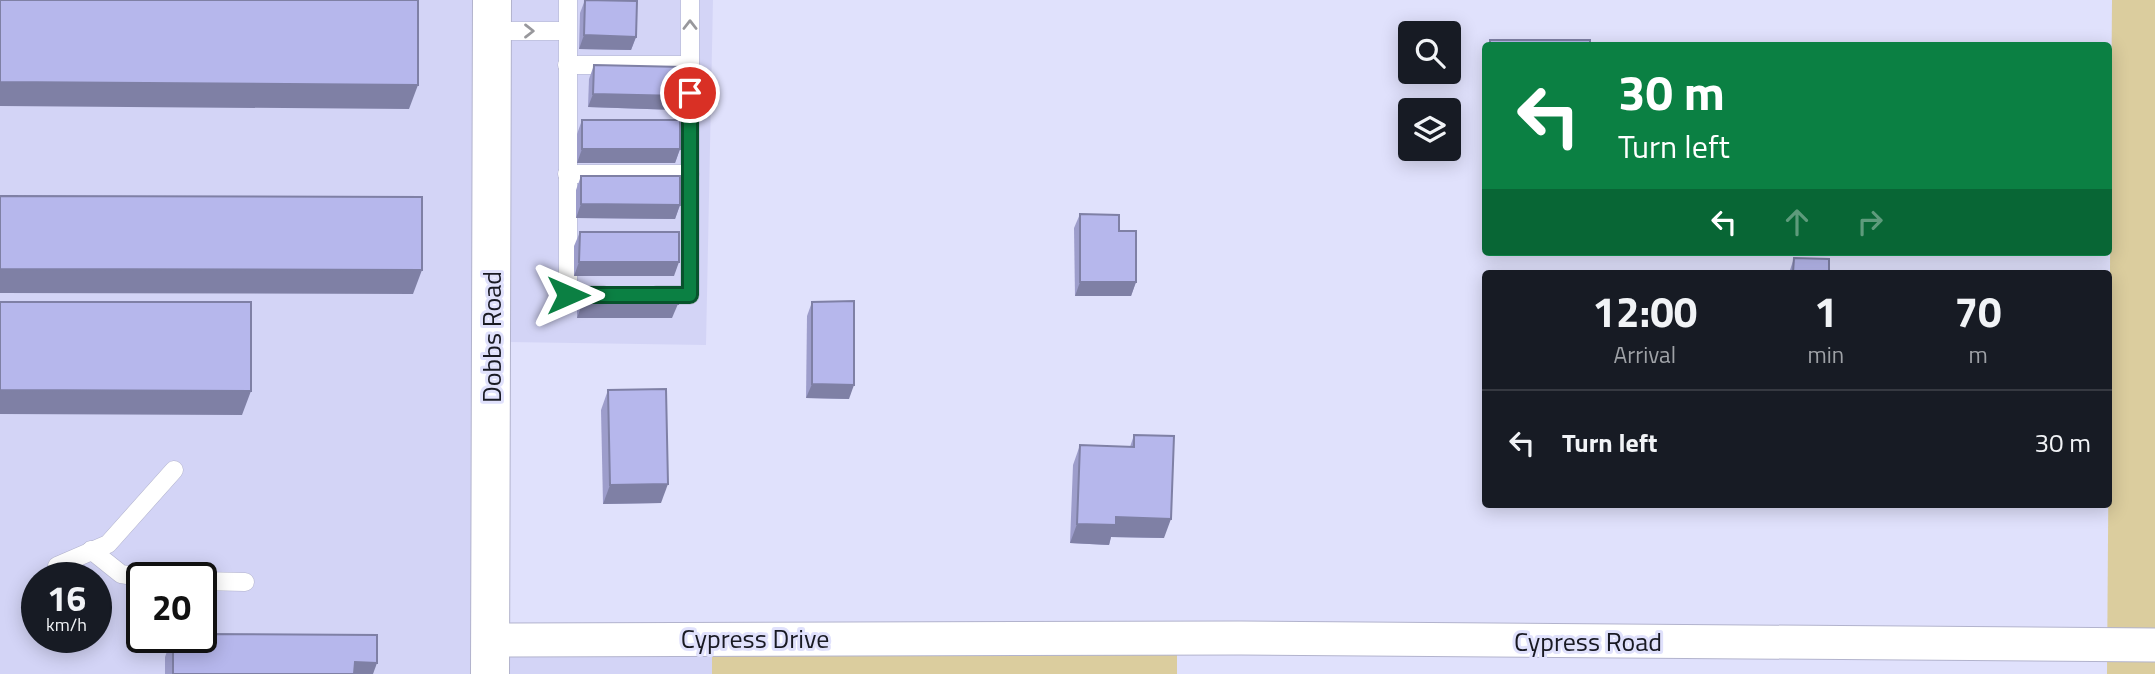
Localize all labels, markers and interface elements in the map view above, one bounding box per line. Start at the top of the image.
one-way arrow [682,19,698,29]
map controls [1398,21,1461,161]
button: search [1398,21,1461,84]
one-way arrow [525,23,535,39]
text: 30 m [1618,54,1725,129]
pin [660,63,720,123]
icon: left [1503,70,1594,161]
icon: arrive [671,74,709,112]
button: layers [1398,98,1461,161]
text: Turn left [1618,122,1730,170]
icon: left [1705,203,1743,241]
icon: ahead [1778,203,1816,241]
icon: right [1851,203,1889,241]
position arrow [531,258,605,332]
street label: Dobbs Road [472,271,511,403]
text: 12:00 [1592,279,1697,343]
text: 1 [1814,279,1838,343]
text: 70 [1955,279,2002,343]
text: Arrival [1614,337,1676,372]
text: min [1808,337,1844,372]
text: m [1968,337,1988,372]
text: Turn left [1562,423,1657,462]
text: 30 m [2034,423,2091,462]
icon: left [1503,424,1541,462]
speed limit sign: 20 [126,562,217,653]
text: 16 [47,571,86,625]
text: km/h [46,611,87,638]
street label: Cypress Drive [681,619,829,658]
street label: Cypress Road [1514,622,1662,661]

